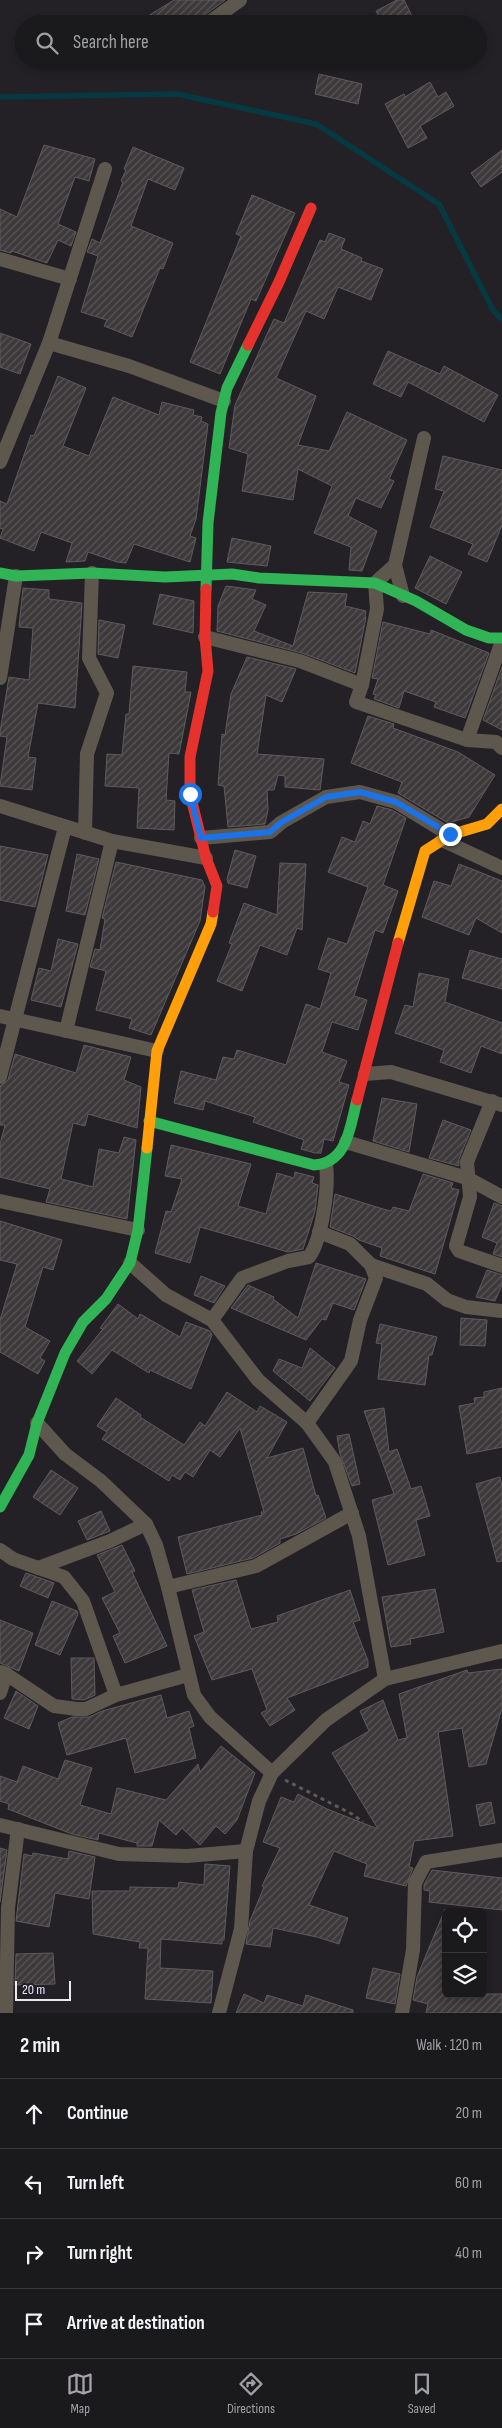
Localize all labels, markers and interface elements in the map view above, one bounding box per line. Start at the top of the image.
search box [15,15,487,70]
icon: search [33,29,61,57]
text: Search here [73,31,149,54]
route start [179,783,202,806]
route end [439,823,462,846]
map controls [442,1908,487,1998]
button: locate [442,1908,487,1953]
button: layers [442,1953,487,1998]
scale bar [15,1978,71,2001]
text: 20 m [22,1981,45,1998]
text: 2 min [20,2033,60,2058]
text: Walk · 120 m [416,2036,482,2055]
icon: ahead [20,2100,48,2128]
text: Continue [67,2102,128,2125]
text: 20 m [455,2104,482,2123]
icon: left [20,2170,48,2198]
text: Turn left [67,2172,124,2195]
text: 60 m [455,2174,482,2193]
icon: right [20,2240,48,2268]
text: Turn right [67,2242,132,2265]
text: 40 m [455,2244,482,2263]
icon: arrive [20,2310,48,2338]
text: Arrive at destination [67,2312,205,2335]
tab: Map [66,2370,94,2417]
tab: Directions [227,2370,275,2417]
tab: Saved [408,2370,436,2417]

